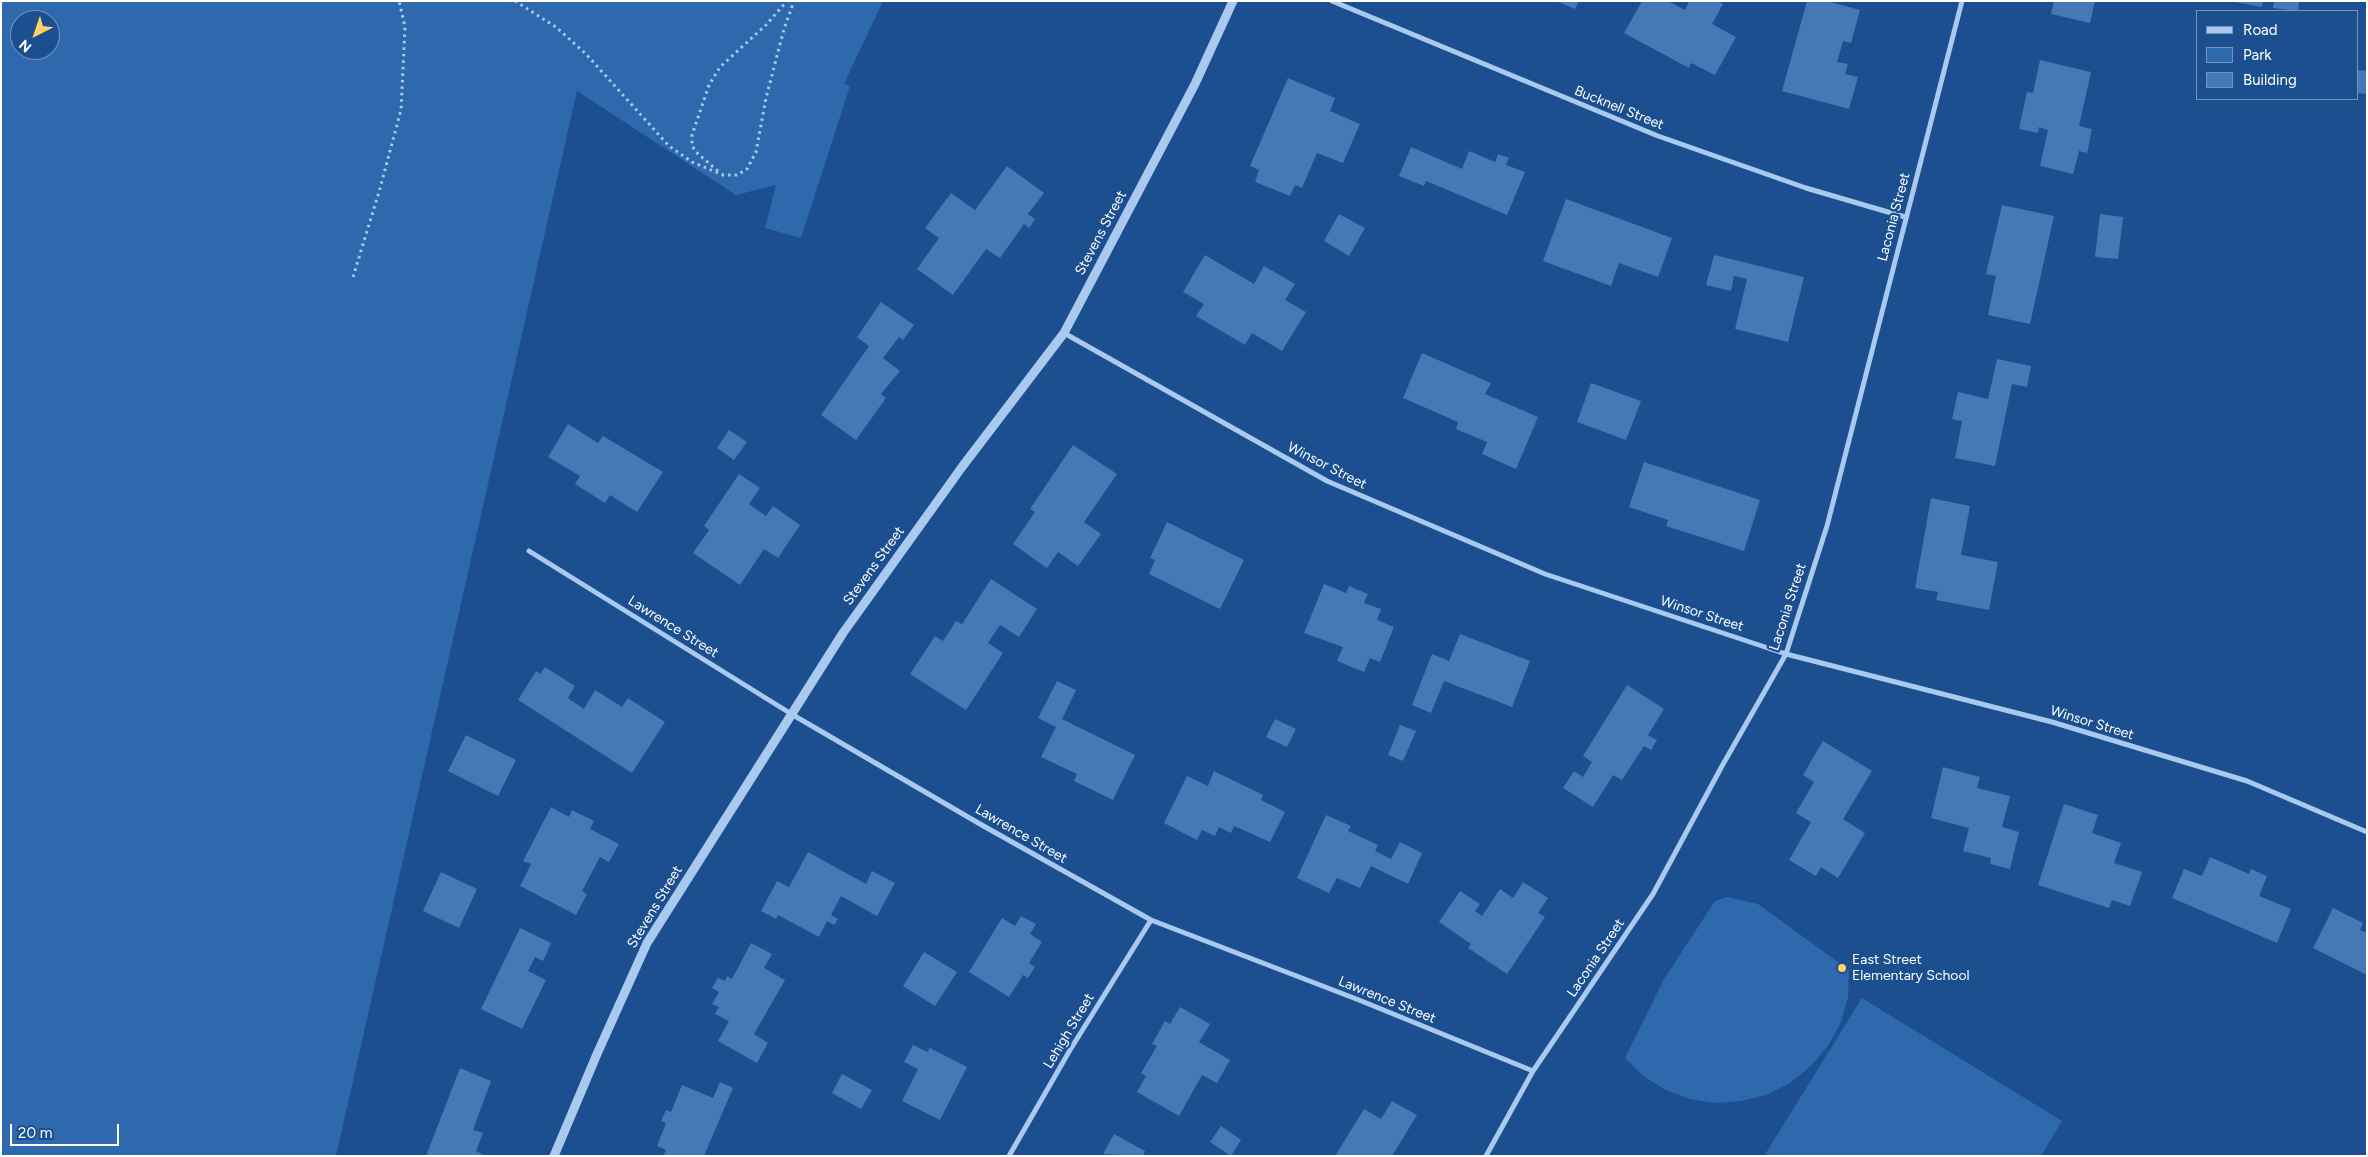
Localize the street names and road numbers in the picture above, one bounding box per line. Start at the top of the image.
street label: Bucknell Street [1572,82,1666,134]
street label: Laconia Street [1874,171,1914,263]
street label: Stevens Street [1072,188,1130,278]
street label: Winsor Street [1285,439,1369,493]
street label: Stevens Street [840,523,908,609]
street label: Laconia Street [1766,561,1810,653]
street label: Lawrence Street [625,592,721,662]
street label: Winsor Street [1658,593,1746,635]
street label: Winsor Street [2048,702,2136,744]
street label: Lawrence Street [972,801,1070,867]
street label: Stevens Street [624,863,686,951]
street label: Laconia Street [1564,916,1628,1000]
street label: Lawrence Street [1336,973,1438,1027]
street label: Lehigh Street [1040,990,1098,1072]

